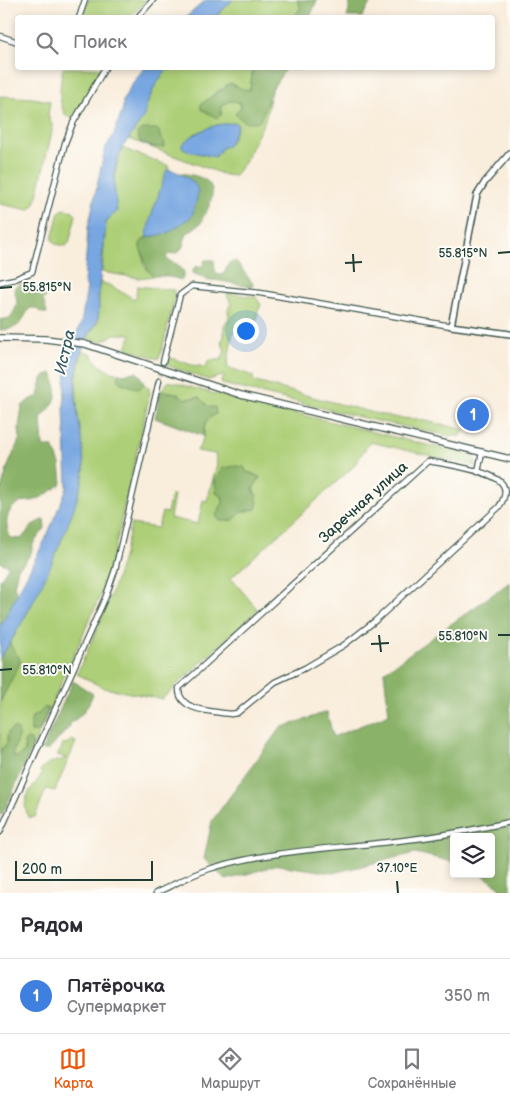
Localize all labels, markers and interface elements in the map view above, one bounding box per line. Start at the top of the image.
search box [15,15,495,70]
icon: search [33,29,61,57]
text: Поиск [73,31,127,54]
text: 55.815°N [438,246,488,261]
text: 55.815°N [22,280,72,295]
your location [233,318,259,344]
water label: Истра [51,328,80,377]
pin: 1 [457,396,489,434]
street label: Заречная улица [315,457,412,547]
text: 55.810°N [438,629,488,644]
text: 55.810°N [22,663,72,678]
map controls [450,833,495,878]
button: layers [450,833,495,878]
scale bar [15,858,152,881]
text: 200 m [22,861,62,878]
text: 37.10°E [377,861,417,876]
text: Рядом [20,913,83,938]
text: Пятёрочка [67,975,165,998]
text: 1 [33,987,39,1006]
text: 350 m [444,987,490,1006]
text: Супермаркет [67,998,166,1017]
tab: Карта [54,1045,93,1092]
tab: Маршрут [201,1045,260,1092]
tab: Сохранённые [368,1045,456,1092]

